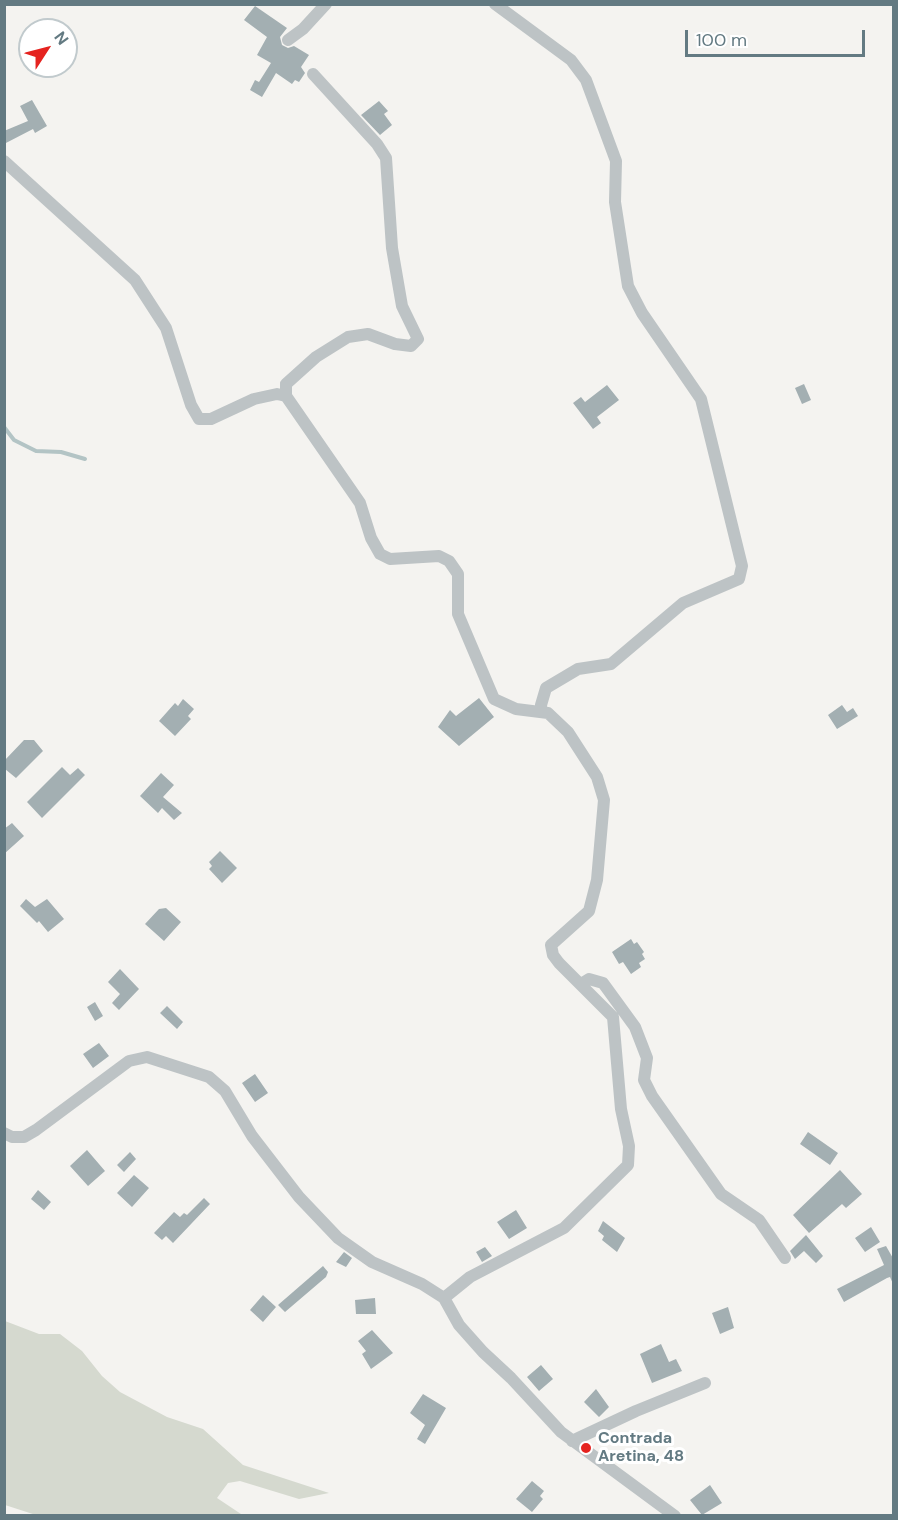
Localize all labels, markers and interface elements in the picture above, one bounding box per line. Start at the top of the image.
north arrow [18,18,78,78]
scale bar [688,18,868,56]
text: N [49,27,73,49]
text: 100 m [696,28,747,52]
place label: Contrada Aretina, 48 [598,1429,684,1467]
marker: Contrada Aretina, 48 [579,1441,593,1455]

